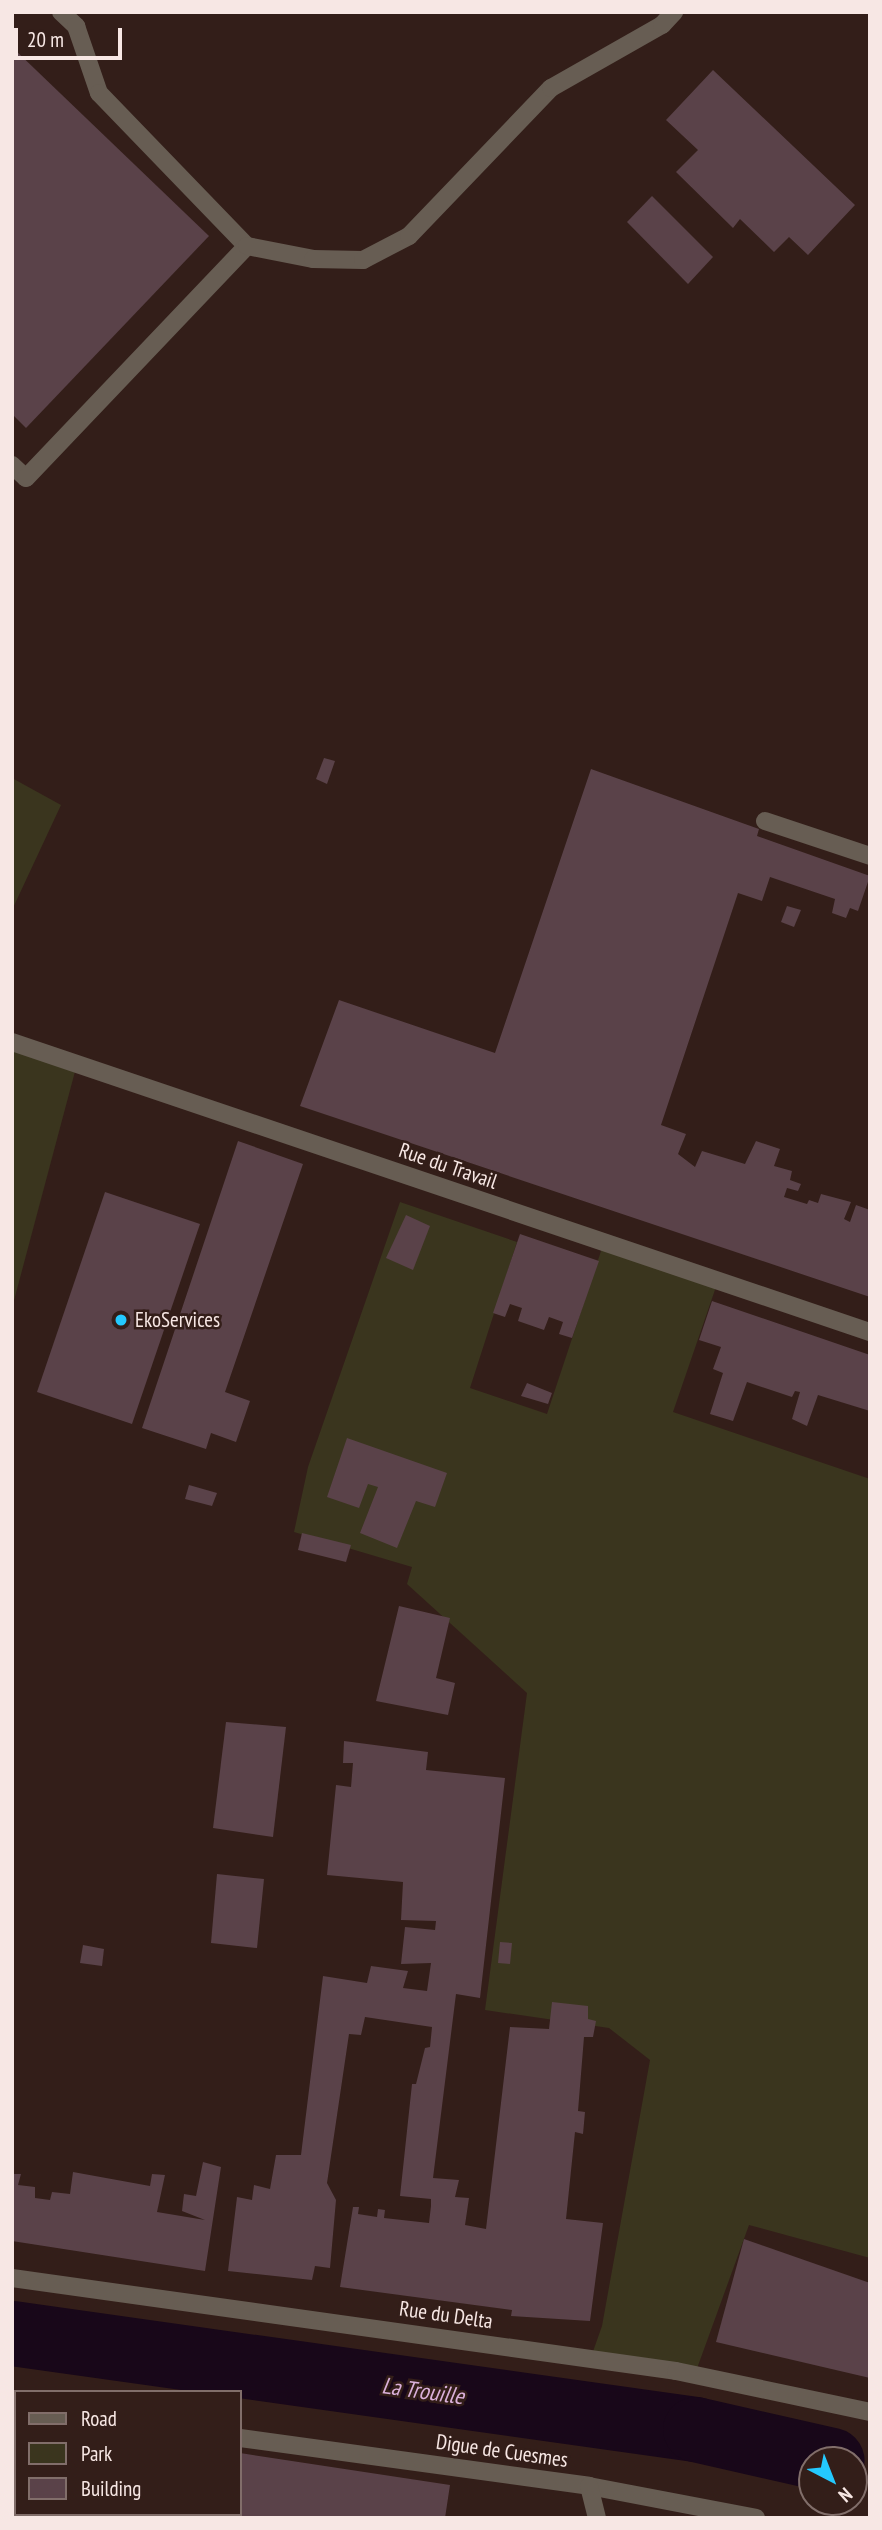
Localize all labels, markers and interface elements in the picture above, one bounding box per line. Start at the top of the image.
scale bar [18,14,126,58]
text: 20 m [27,26,64,53]
street label: Rue du Travail [395,1137,501,1195]
place label: EkoServices [135,1307,220,1333]
marker: EkoServices [113,1312,129,1328]
street label: Rue du Delta [398,2296,494,2334]
water label: La Trouille [380,2372,466,2410]
legend [14,2390,242,2516]
text: Road [81,2405,117,2432]
street label: Digue de Cuesmes [435,2429,569,2473]
text: Park [81,2440,112,2467]
north arrow [798,2446,868,2516]
text: Building [81,2475,141,2502]
text: N [834,2483,858,2507]

